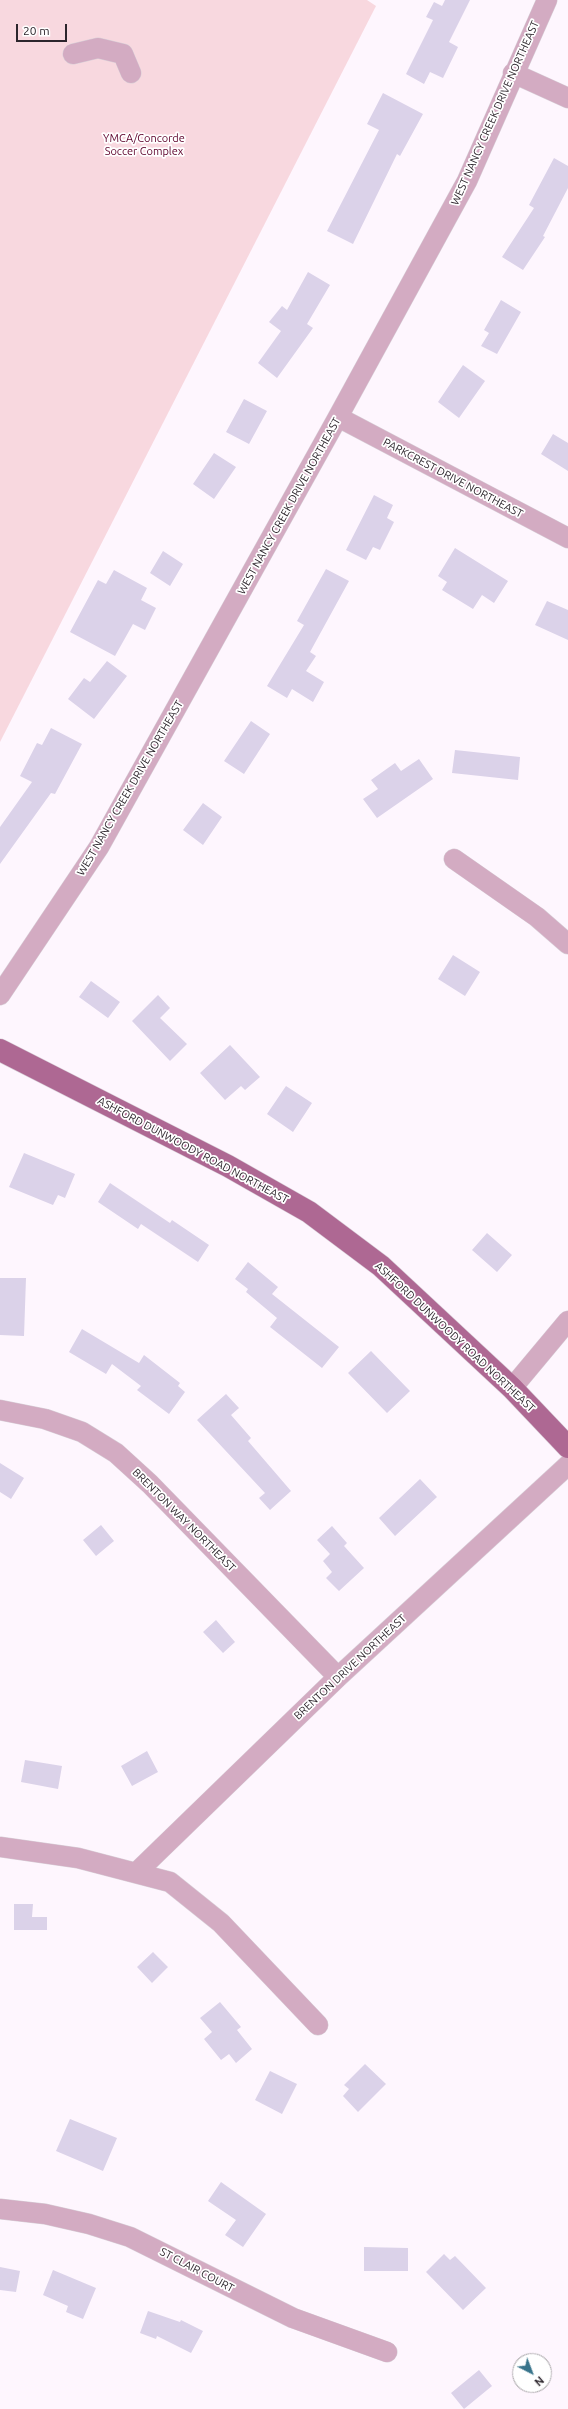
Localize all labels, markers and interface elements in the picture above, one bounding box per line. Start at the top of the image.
scale bar [18,16,69,42]
street label: WEST NANCY CREEK DRIVE NORTHEAST [448,19,542,207]
text: 20 m [23,24,50,37]
park label: YMCA/Concorde Soccer Complex [103,131,185,157]
street label: WEST NANCY CREEK DRIVE NORTHEAST [235,415,343,597]
street label: PARKCREST DRIVE NORTHEAST [381,435,525,521]
street label: WEST NANCY CREEK DRIVE NORTHEAST [74,698,186,878]
street label: ASHFORD DUNWOODY ROAD NORTHEAST [95,1094,291,1206]
street label: ASHFORD DUNWOODY ROAD NORTHEAST [372,1259,538,1415]
street label: BRENTON WAY NORTHEAST [130,1466,238,1574]
street label: BRENTON DRIVE NORTHEAST [291,1612,409,1722]
street label: ST CLAIR COURT [158,2245,236,2295]
north arrow [512,2353,552,2393]
text: N [532,2374,546,2388]

